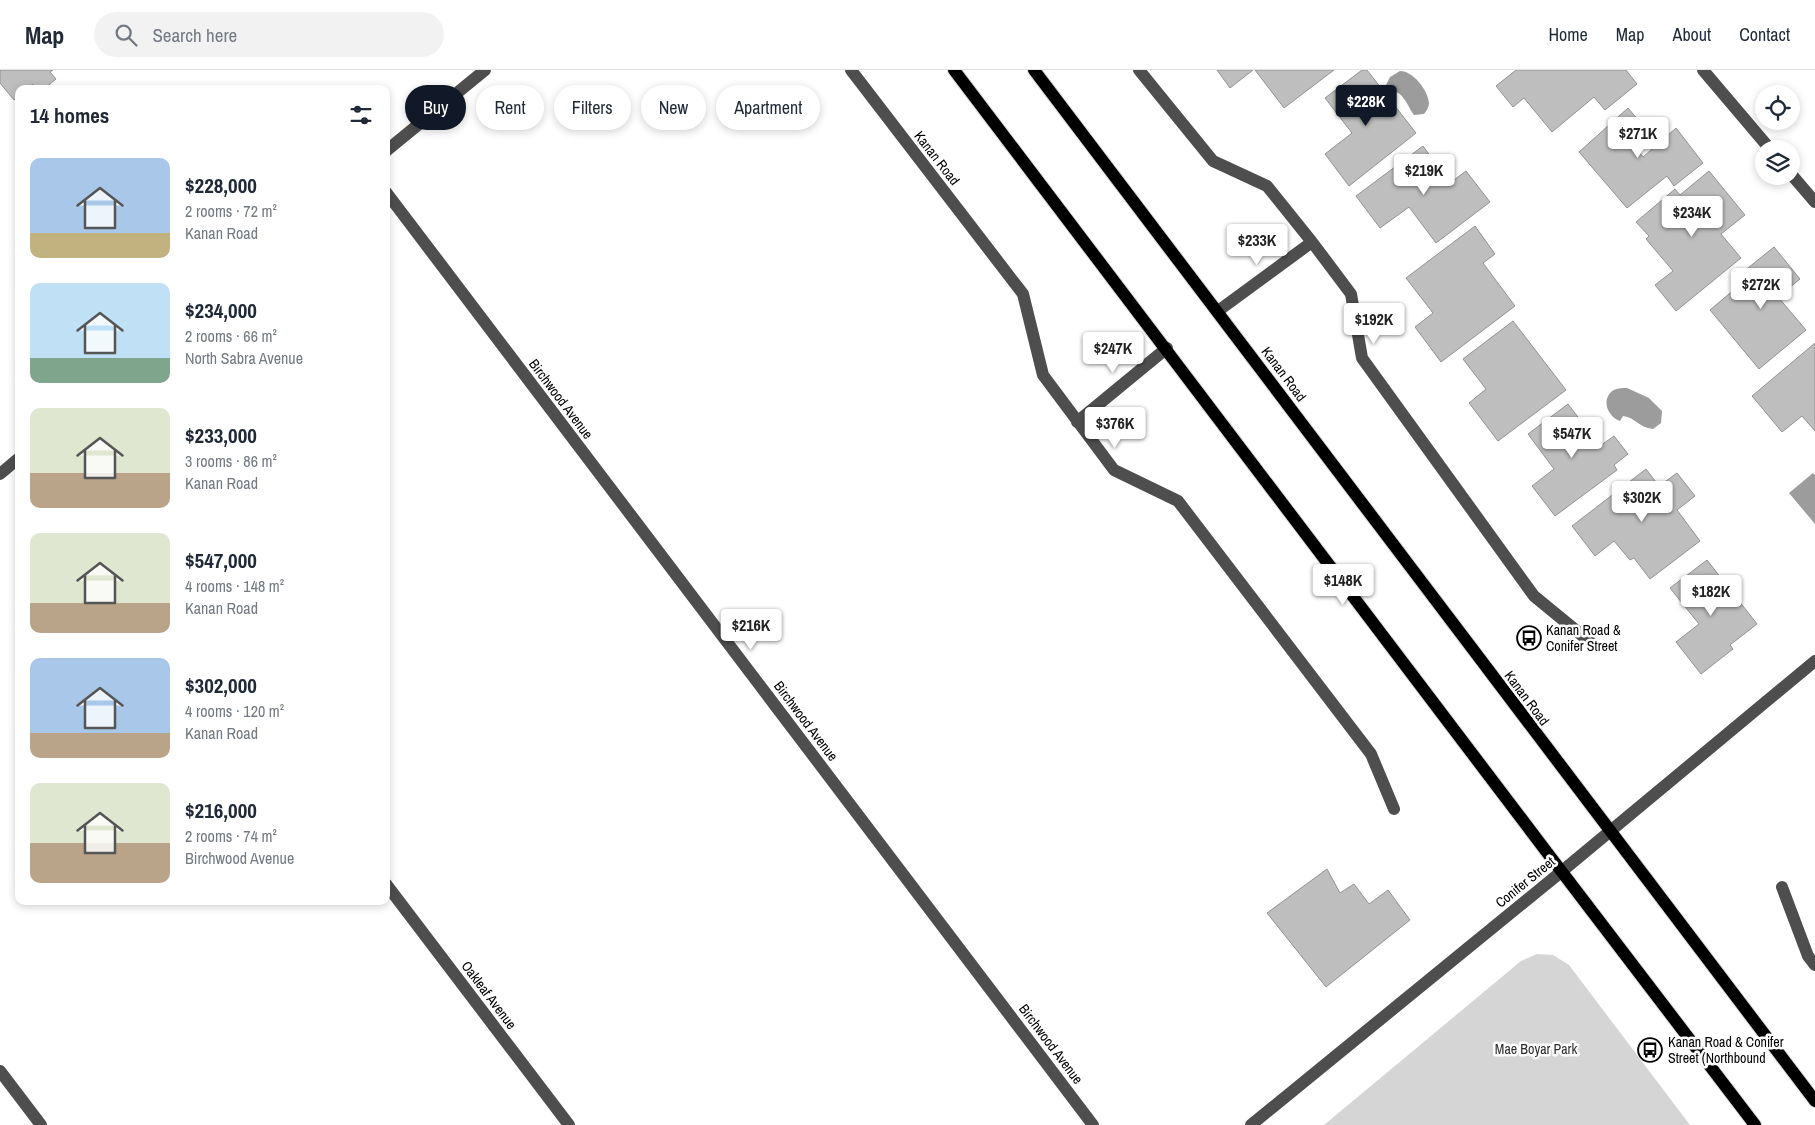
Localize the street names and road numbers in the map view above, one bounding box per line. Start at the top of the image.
street label: Kanan Road [910,127,964,189]
street label: Kanan Road [1258,343,1310,405]
street label: Birchwood Avenue [525,355,597,443]
street label: Kanan Road [1501,667,1553,729]
street label: Birchwood Avenue [770,677,842,765]
street label: Conifer Street [1492,853,1558,911]
street label: Oakleaf Avenue [457,957,521,1033]
street label: Birchwood Avenue [1015,1000,1087,1088]

